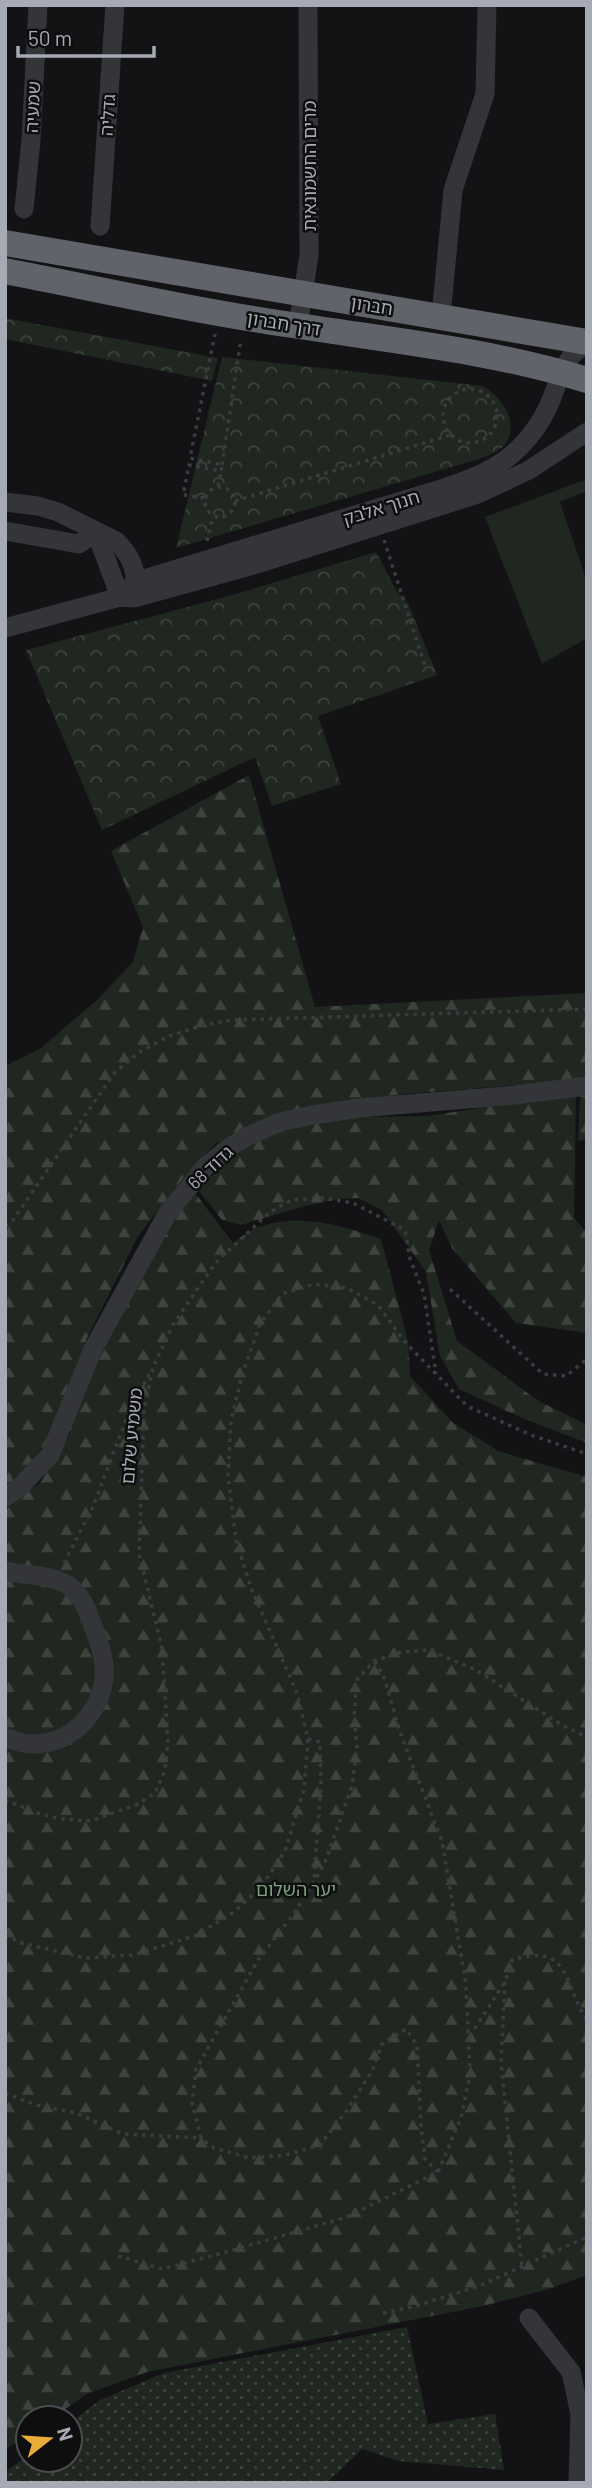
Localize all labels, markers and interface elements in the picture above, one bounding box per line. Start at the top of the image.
scale bar [18,14,154,58]
text: 50 m [28,25,72,50]
street label: שמעיה [20,80,44,134]
street label: גדליה [95,93,119,137]
street label: מרים החשמונאית [298,101,320,231]
street label: חברון [349,291,395,319]
street label: דרך חברון [246,306,323,340]
street label: חנוך אלבק [340,485,422,529]
street label: גדוד 68 [183,1140,237,1193]
street label: משמיע שלום [116,1387,146,1485]
park label: יער השלום [256,1878,336,1900]
north arrow [14,2404,84,2474]
text: N [53,2424,79,2443]

